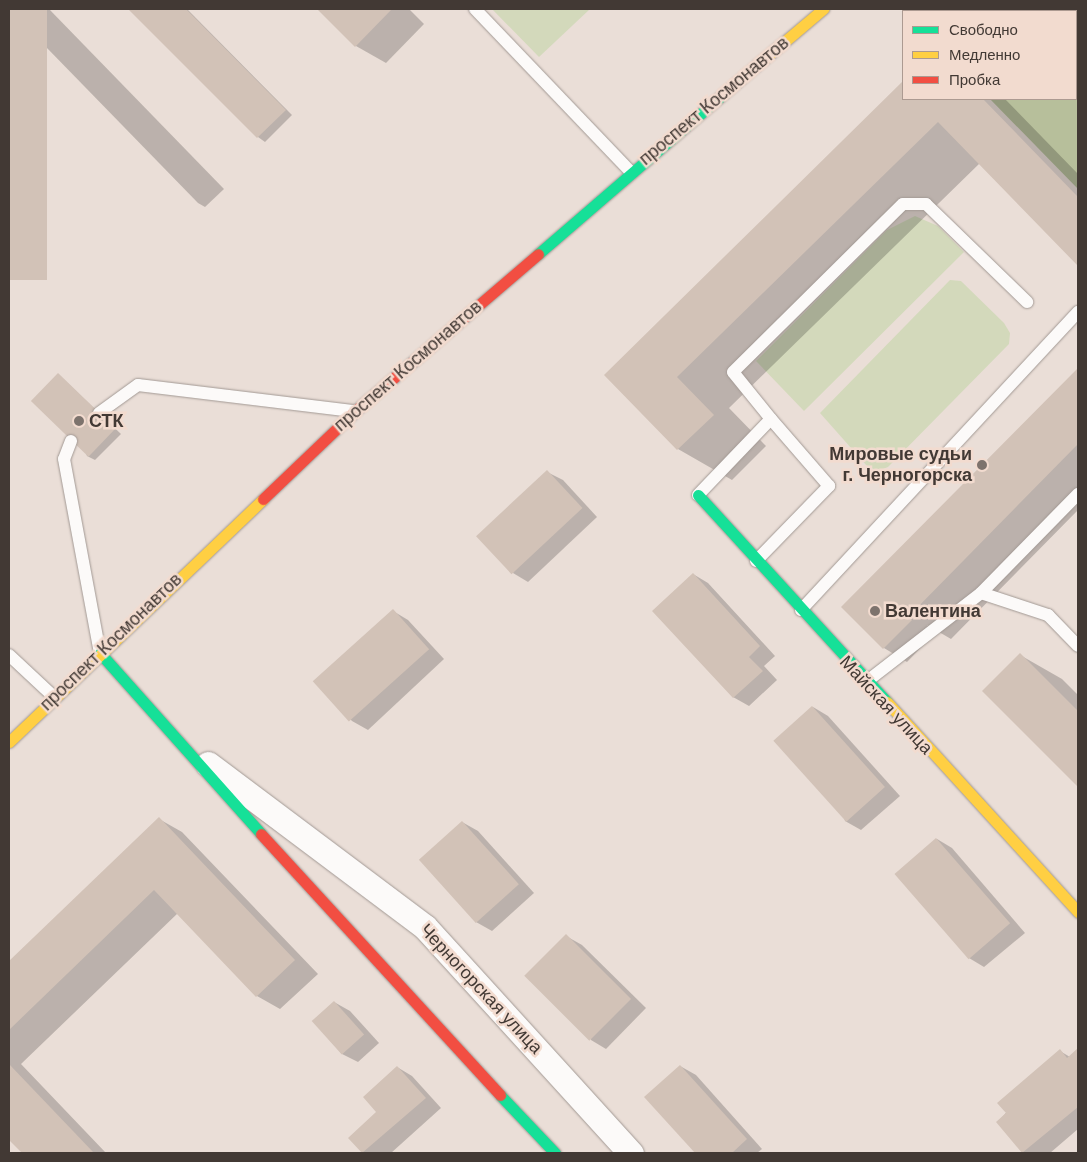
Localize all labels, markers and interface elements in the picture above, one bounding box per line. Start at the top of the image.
legend [902,10,1077,100]
text: Свободно [949,21,1018,38]
street label: проспект Космонавтов [635,32,793,170]
text: Медленно [949,46,1020,63]
text: Пробка [949,71,1000,88]
street label: проспект Космонавтов [330,296,486,436]
place label: СТК [89,410,124,432]
marker: СТК [73,415,85,427]
place label: Мировые судьи г. Черногорска [829,444,972,486]
marker: Мировые судьи г. Черногорска [976,459,988,471]
street label: проспект Космонавтов [36,569,186,715]
place label: Валентина [885,600,981,622]
marker: Валентина [869,605,881,617]
street label: Майская улица [835,651,937,759]
street label: Черногорская улица [415,920,547,1058]

